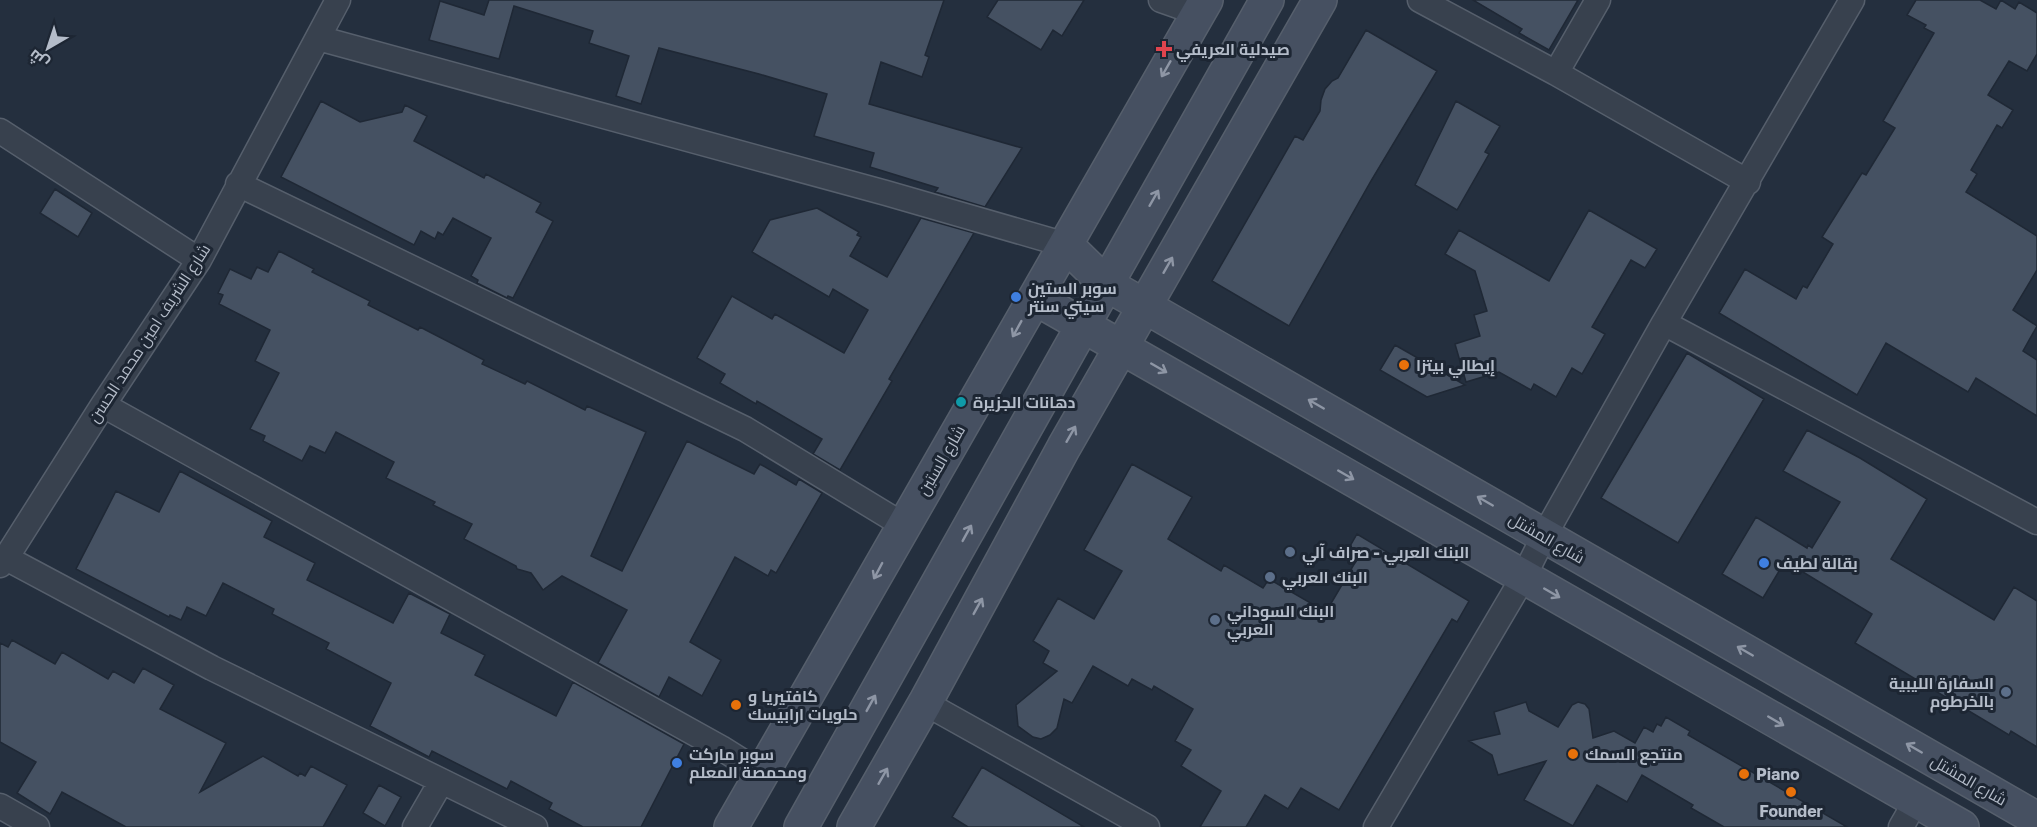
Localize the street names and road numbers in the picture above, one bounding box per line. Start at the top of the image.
street label: شارع الشريف امين محمد الحسن [84,240,216,427]
street label: شارع الستين [913,421,971,500]
street label: شارع المشتل [1505,508,1588,569]
street label: شارع المشتل [1927,750,2010,811]

